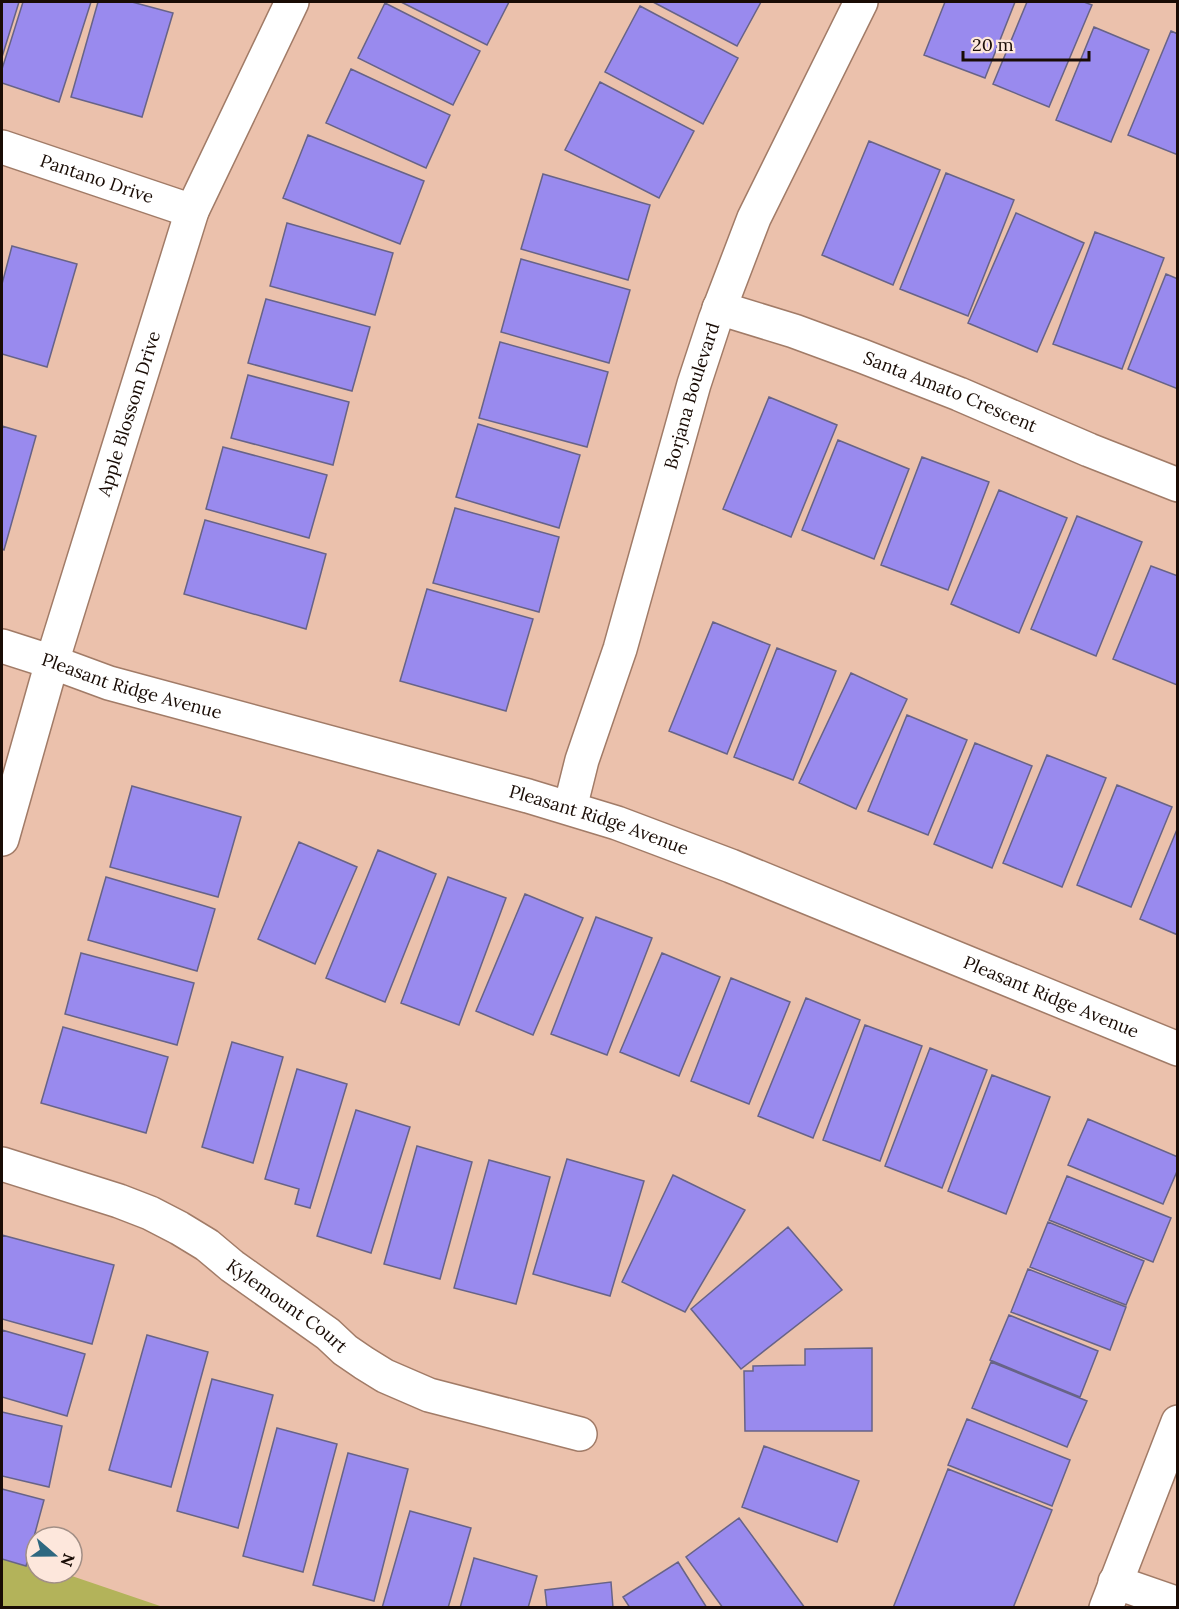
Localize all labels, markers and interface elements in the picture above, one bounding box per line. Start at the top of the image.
scale bar [963,24,1089,62]
text: 20 m [972,33,1014,56]
street label: Pantano Drive [37,149,157,208]
street label: Borjana Boulevard [659,319,725,472]
street label: Apple Blossom Drive [92,328,165,500]
street label: Santa Amato Crescent [860,346,1041,437]
street label: Pleasant Ridge Avenue [39,647,225,724]
street label: Pleasant Ridge Avenue [507,779,692,860]
street label: Pleasant Ridge Avenue [960,950,1143,1043]
street label: Kylemount Court [222,1254,353,1358]
north arrow [24,1525,84,1585]
text: N [57,1551,80,1569]

